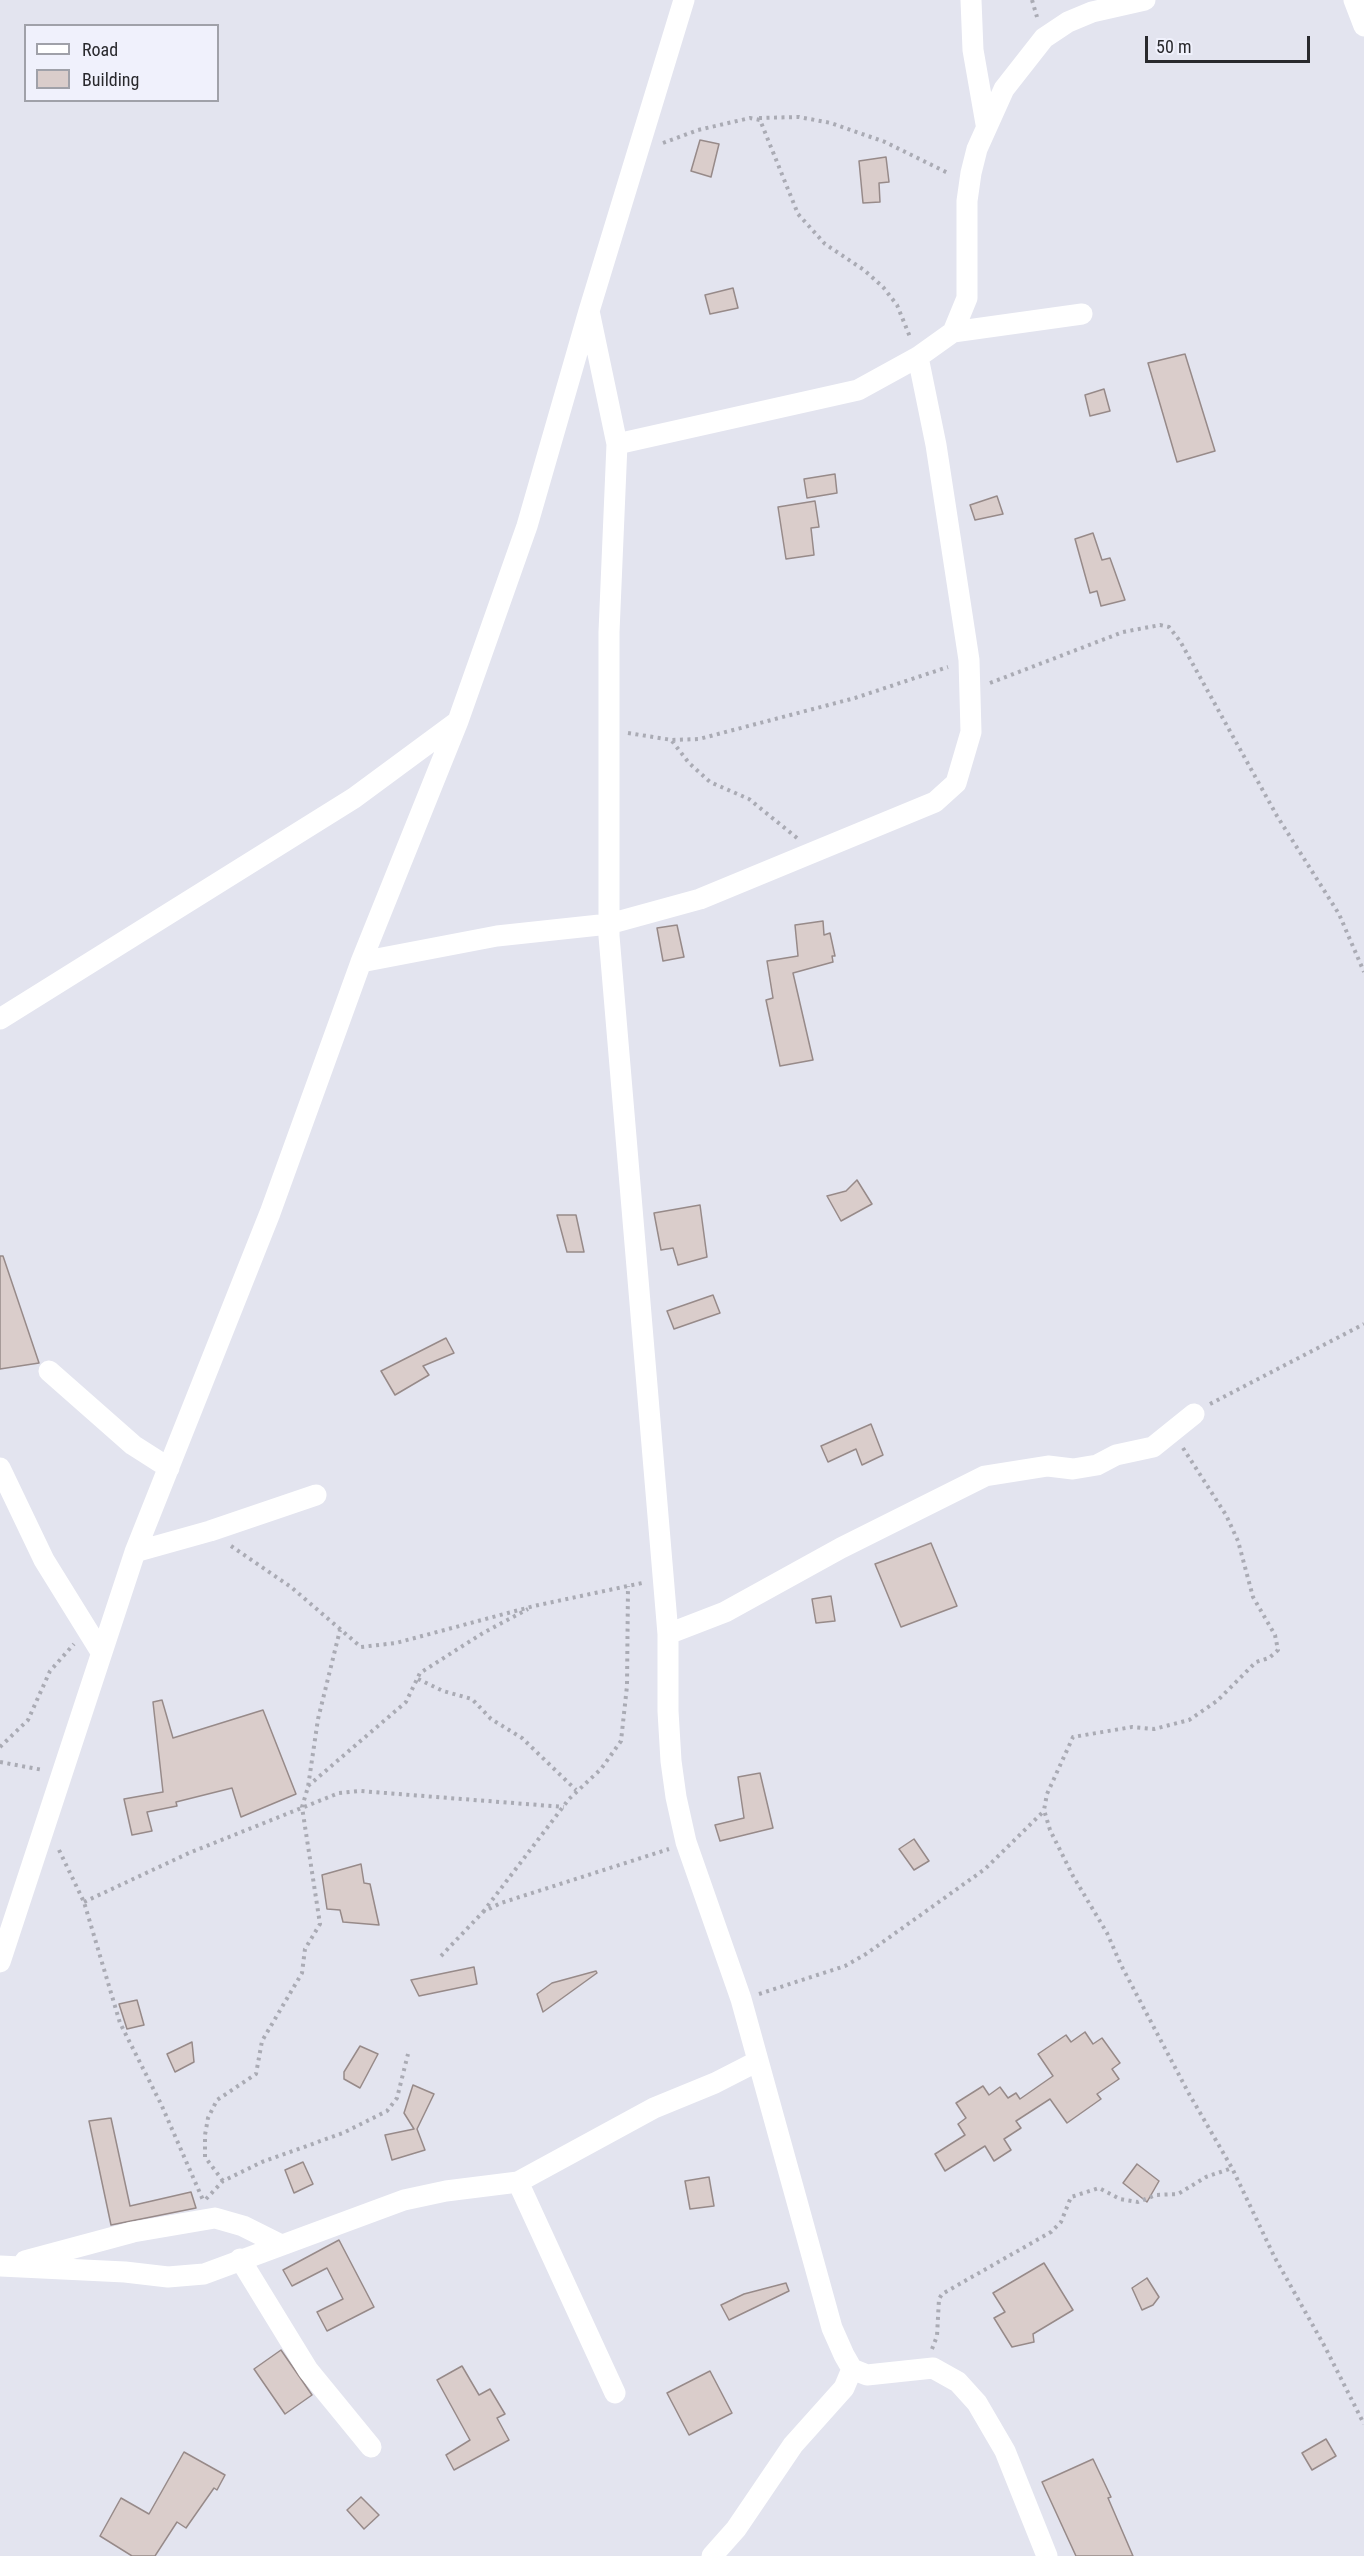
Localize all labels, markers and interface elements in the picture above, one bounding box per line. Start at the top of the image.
legend [24,24,219,102]
scale bar [1148,24,1313,62]
text: 50 m [1156,36,1191,57]
text: Road [82,39,118,60]
text: Building [82,69,139,90]

